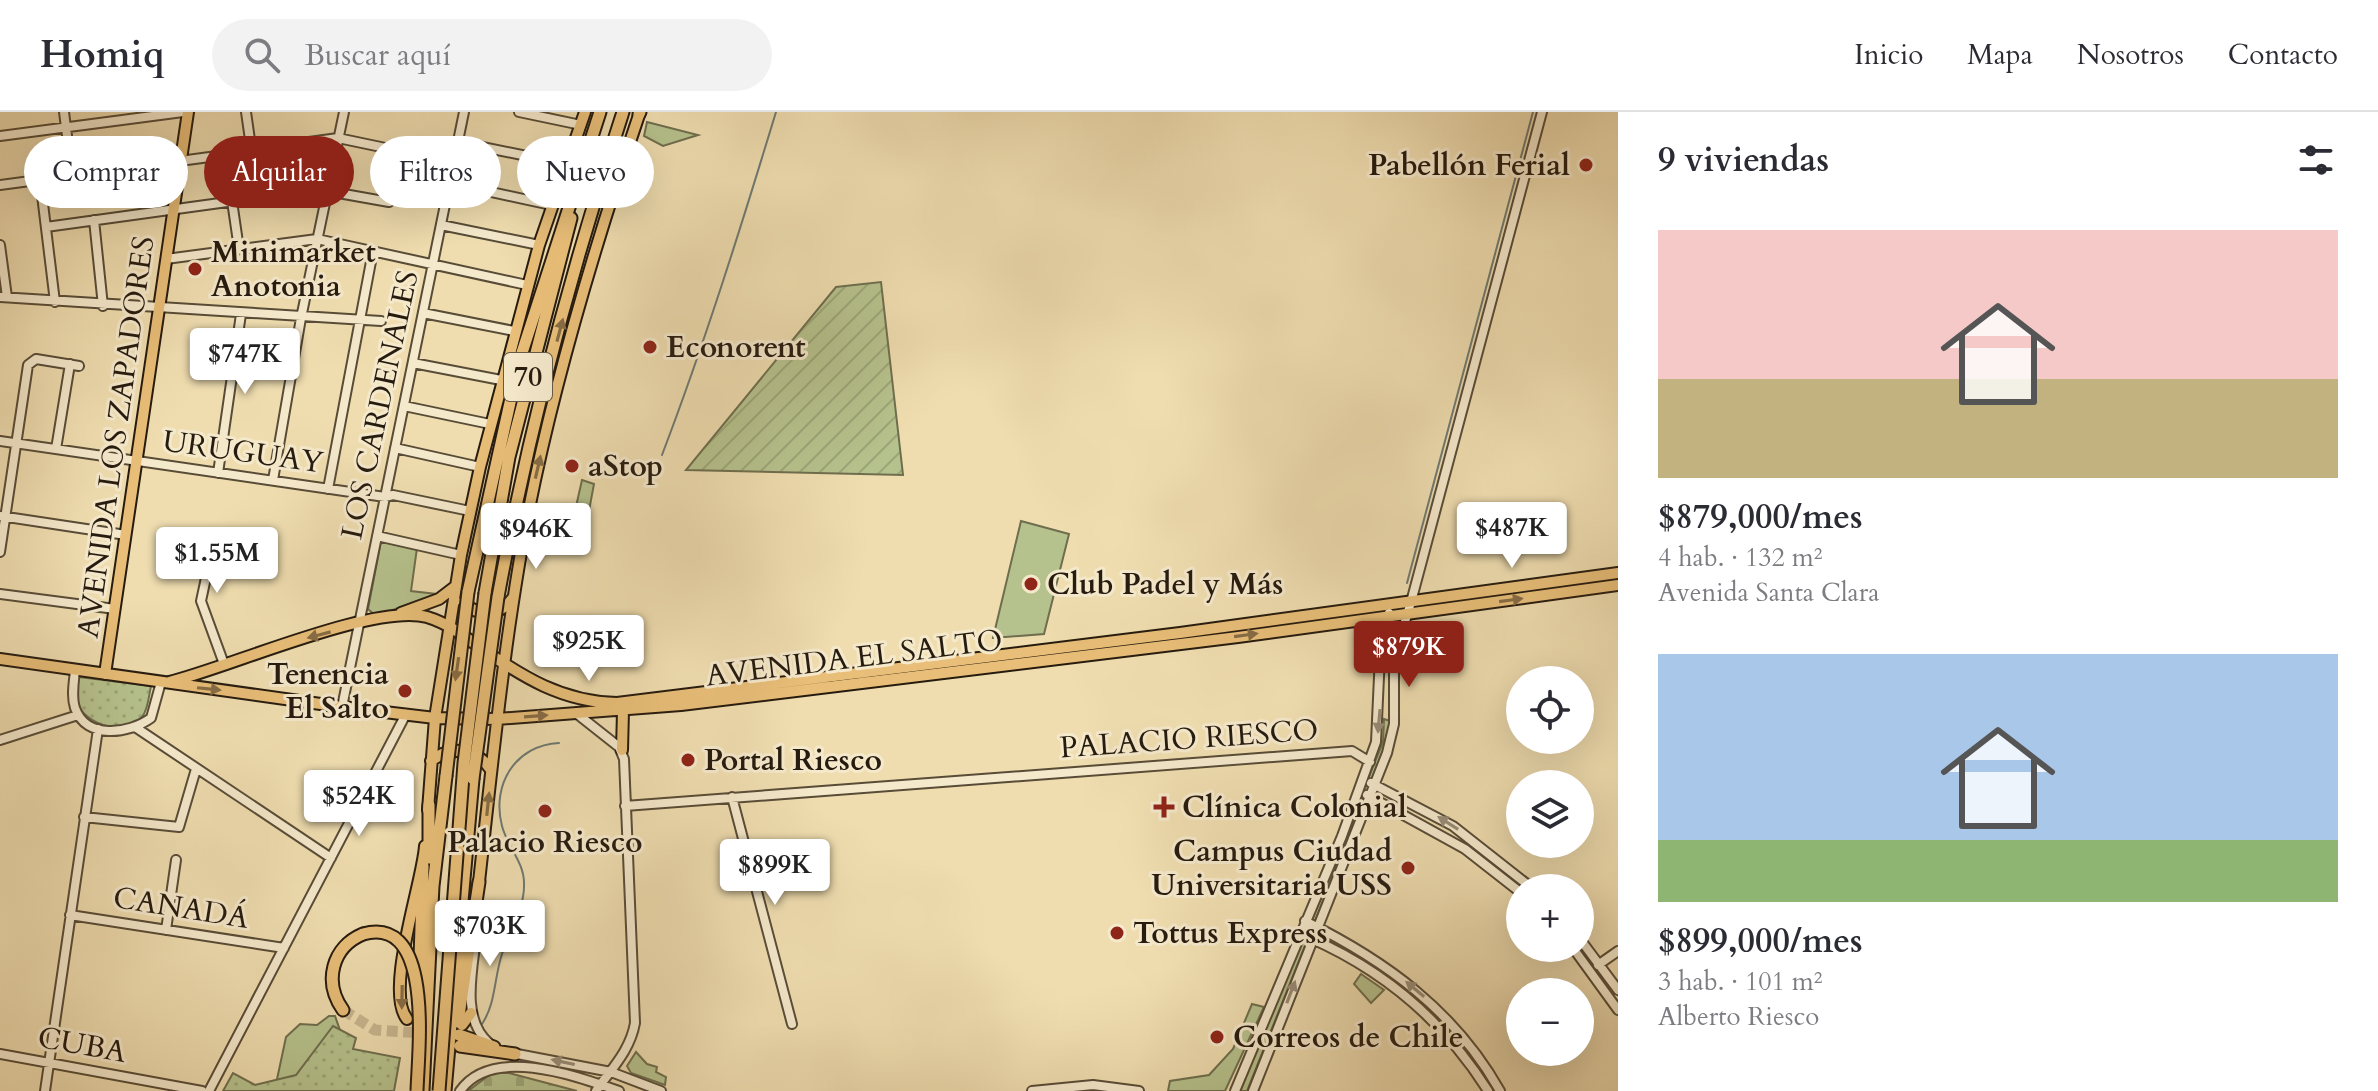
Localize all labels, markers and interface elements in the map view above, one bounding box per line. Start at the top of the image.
search box [212,19,772,91]
text: Homiq [40,29,164,81]
icon: search [240,33,284,77]
text: Buscar aquí [304,35,451,76]
text: Inicio [1854,36,1923,74]
text: Mapa [1967,36,2033,74]
text: Nosotros [2077,36,2184,74]
text: Contacto [2228,36,2338,74]
chip: Comprar [24,136,188,208]
chip: Alquilar [204,136,354,208]
chip: Filtros [370,136,501,208]
chip: Nuevo [517,136,654,208]
text: 9 viviendas [1658,137,1829,183]
icon: filters [2294,138,2338,182]
place label: Pabellón Ferial [1368,145,1570,186]
marker: Pabellón Ferial [1577,156,1595,174]
place label: Minimarket Anotonia [211,232,376,307]
street label: AVENIDA LOS ZAPADORES [68,234,164,640]
marker: Minimarket Anotonia [186,260,204,278]
street label: LOS CARDENALES [331,267,429,543]
icon: home [1926,282,2070,426]
one-way arrow [555,317,567,342]
place label: Econorent [666,327,806,368]
pin: $747K [189,328,301,396]
text: $747K [208,336,282,371]
marker: Econorent [641,338,659,356]
road number: 70 [504,353,552,401]
street label: URUGUAY [160,420,327,484]
place label: aStop [588,446,663,487]
one-way arrow [532,454,545,479]
marker: aStop [563,457,581,475]
text: $879,000/mes [1658,494,1863,540]
pin: $487K [1456,502,1568,570]
pin: $946K [480,503,592,571]
text: $487K [1475,510,1549,545]
text: $946K [499,511,573,546]
pin: $1.55M [152,527,282,595]
text: $1.55M [174,535,260,570]
text: 4 hab. · 132 m² [1658,540,1823,575]
place label: Club Padel y Más [1047,564,1283,605]
marker: Club Padel y Más [1022,575,1040,593]
text: Avenida Santa Clara [1658,575,1880,610]
one-way arrow [1499,593,1524,605]
pin: $925K [533,615,645,683]
street label: AVENIDA EL SALTO [703,619,1005,697]
pin: $879K [1353,621,1465,689]
text: $925K [552,623,626,658]
one-way arrow [1234,628,1259,641]
one-way arrow [307,629,332,641]
text: $879K [1372,629,1446,664]
place label: Tenencia El Salto [267,654,389,729]
one-way arrow [450,657,463,682]
map controls [1506,666,1594,1066]
button: locate [1506,666,1594,754]
marker: Tenencia El Salto [396,682,414,700]
one-way arrow [196,683,221,696]
icon: home [1926,706,2070,850]
one-way arrow [524,709,549,722]
one-way arrow [1372,709,1385,734]
street label: PALACIO RIESCO [1058,710,1320,768]
place label: Portal Riesco [704,740,882,781]
marker: Portal Riesco [679,751,697,769]
pin: $524K [303,770,415,838]
button: layers [1506,770,1594,858]
text: $524K [322,778,396,813]
place label: Clínica Colonial [1182,787,1407,828]
one-way arrow [481,791,494,816]
marker: Clínica Colonial [1153,796,1175,818]
marker: Palacio Riesco [536,802,554,820]
one-way arrow [1437,817,1459,831]
place label: Palacio Riesco [447,822,643,863]
place label: Campus Ciudad Universitaria USS [1151,831,1392,906]
pin: $899K [719,839,831,907]
text: $899K [738,847,812,882]
marker: Campus Ciudad Universitaria USS [1399,859,1417,877]
button: + [1506,874,1594,962]
street label: CANADÁ [110,877,252,939]
pin: $703K [434,900,546,968]
text: $703K [453,908,527,943]
place label: Tottus Express [1133,913,1328,954]
text: $899,000/mes [1658,918,1863,964]
marker: Tottus Express [1108,924,1126,942]
text: 3 hab. · 101 m² [1658,964,1823,999]
button: − [1506,978,1594,1066]
one-way arrow [1285,980,1298,1004]
one-way arrow [1405,981,1425,998]
one-way arrow [396,985,408,1011]
text: Alberto Riesco [1658,999,1819,1034]
street label: CUBA [35,1017,130,1073]
place label: Correos de Chile [1233,1017,1464,1058]
marker: Correos de Chile [1208,1028,1226,1046]
one-way arrow [550,1055,575,1067]

